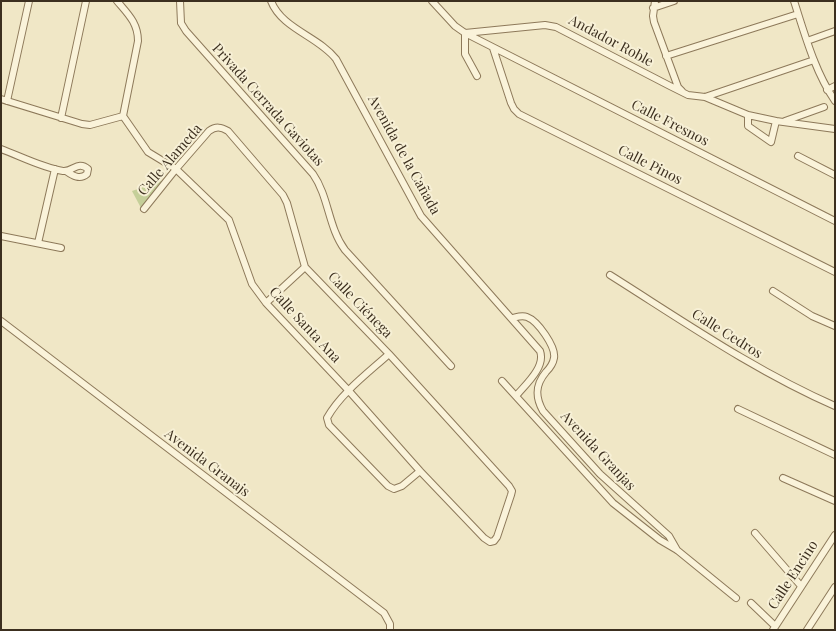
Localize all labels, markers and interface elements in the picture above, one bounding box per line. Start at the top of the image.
street label: Andador Roble [566,12,656,70]
street label: Privada Cerrada Gaviotas [209,40,327,170]
street label: Avenida de la Cañada [364,92,444,218]
street label: Calle Fresnos [629,96,711,150]
street label: Calle Alameda [134,121,206,199]
street label: Calle Pinos [615,142,685,188]
street label: Calle Ciénega [324,268,396,342]
street label: Calle Santa Ana [266,284,344,366]
street label: Calle Cedros [689,306,765,362]
street label: Avenida Granjas [557,408,639,494]
street label: Avenida Granajs [161,426,253,500]
street label: Calle Encino [764,537,822,613]

